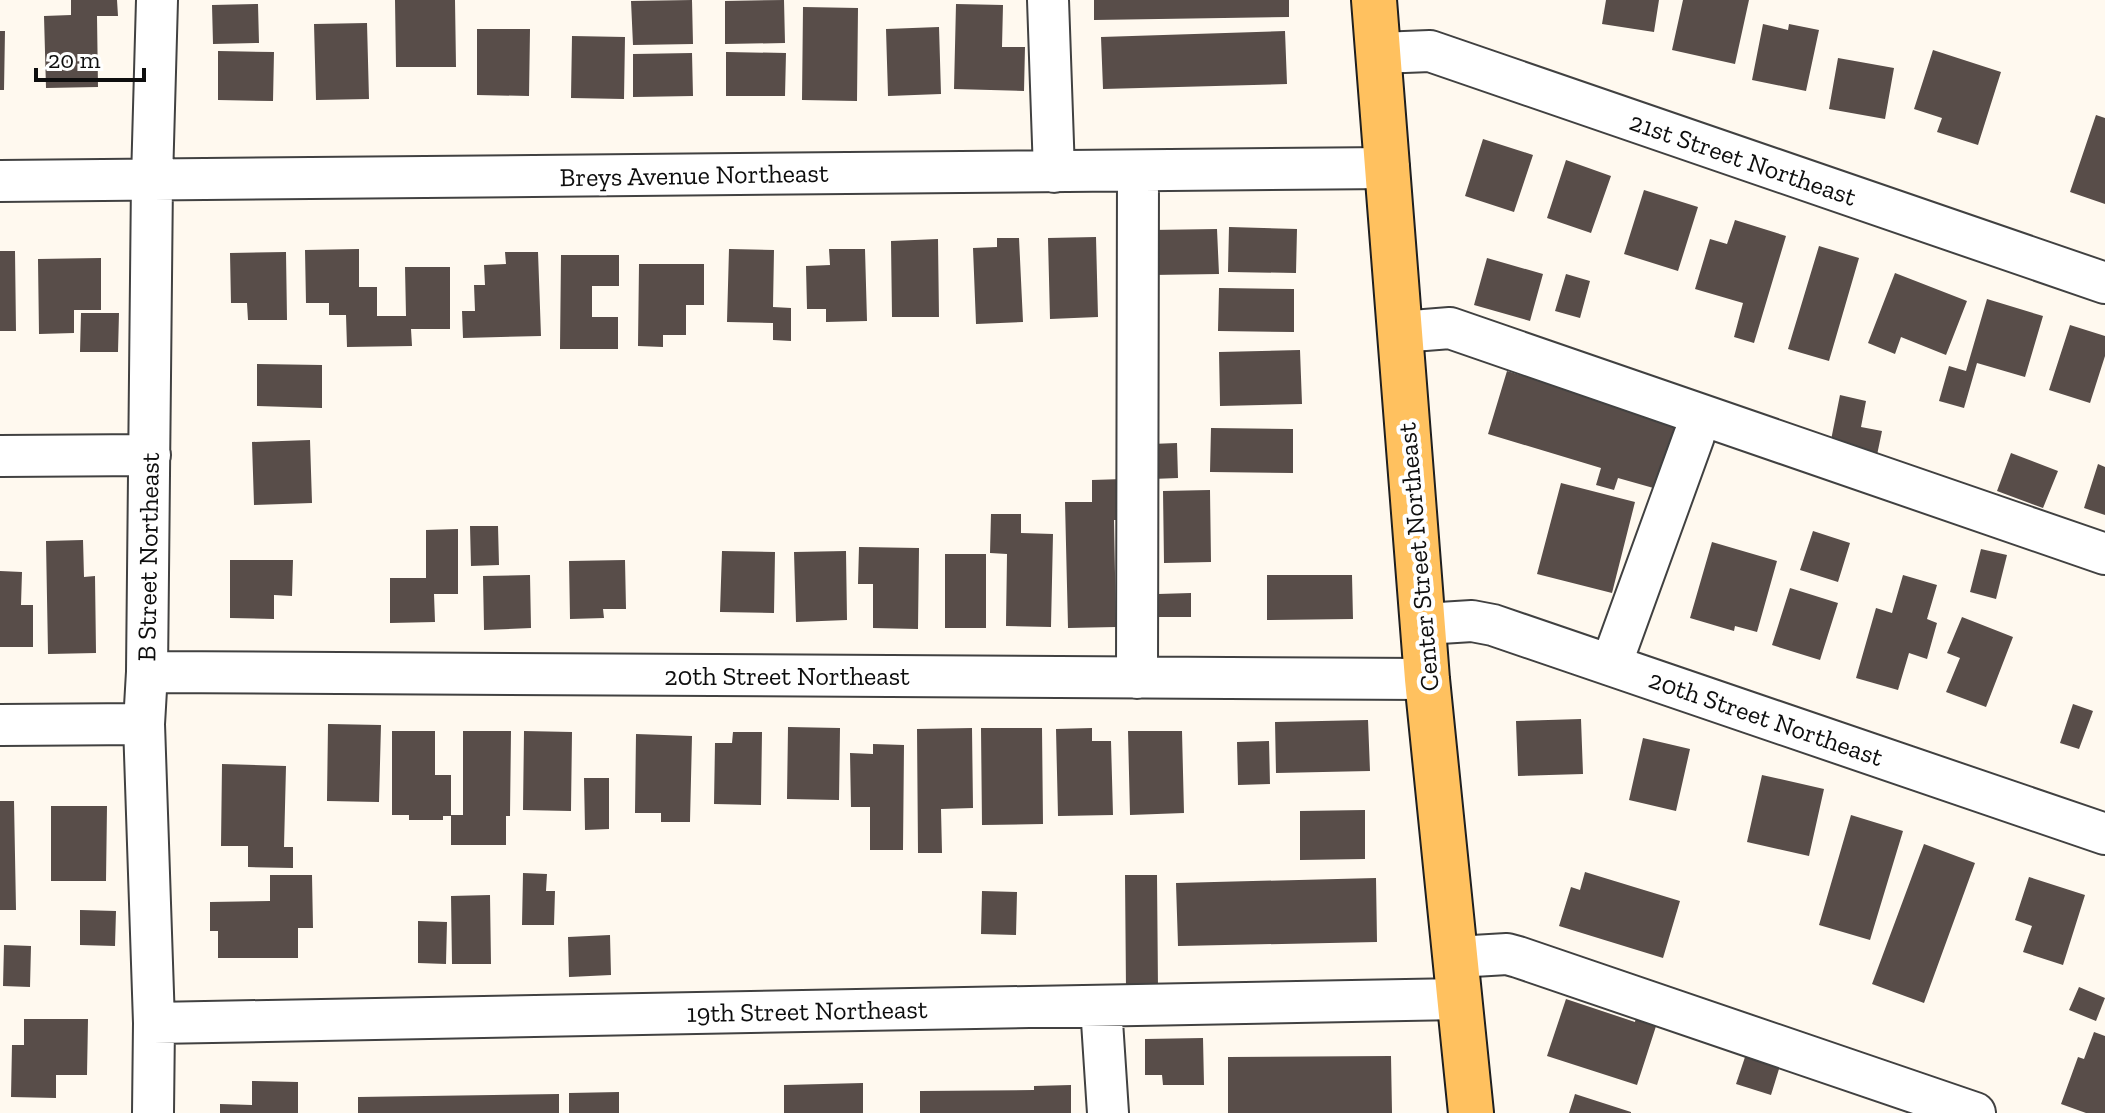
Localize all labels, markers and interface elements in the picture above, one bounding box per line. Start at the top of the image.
scale bar [36,32,144,82]
text: 20 m [48,45,101,74]
street label: 21st Street Northeast [1625,105,1861,213]
street label: Breys Avenue Northeast [559,157,829,193]
street label: Center Street Northeast [1390,421,1446,693]
street label: B Street Northeast [130,452,166,662]
street label: 20th Street Northeast [664,660,910,692]
street label: 20th Street Northeast [1645,663,1888,773]
street label: 19th Street Northeast [686,993,928,1029]

